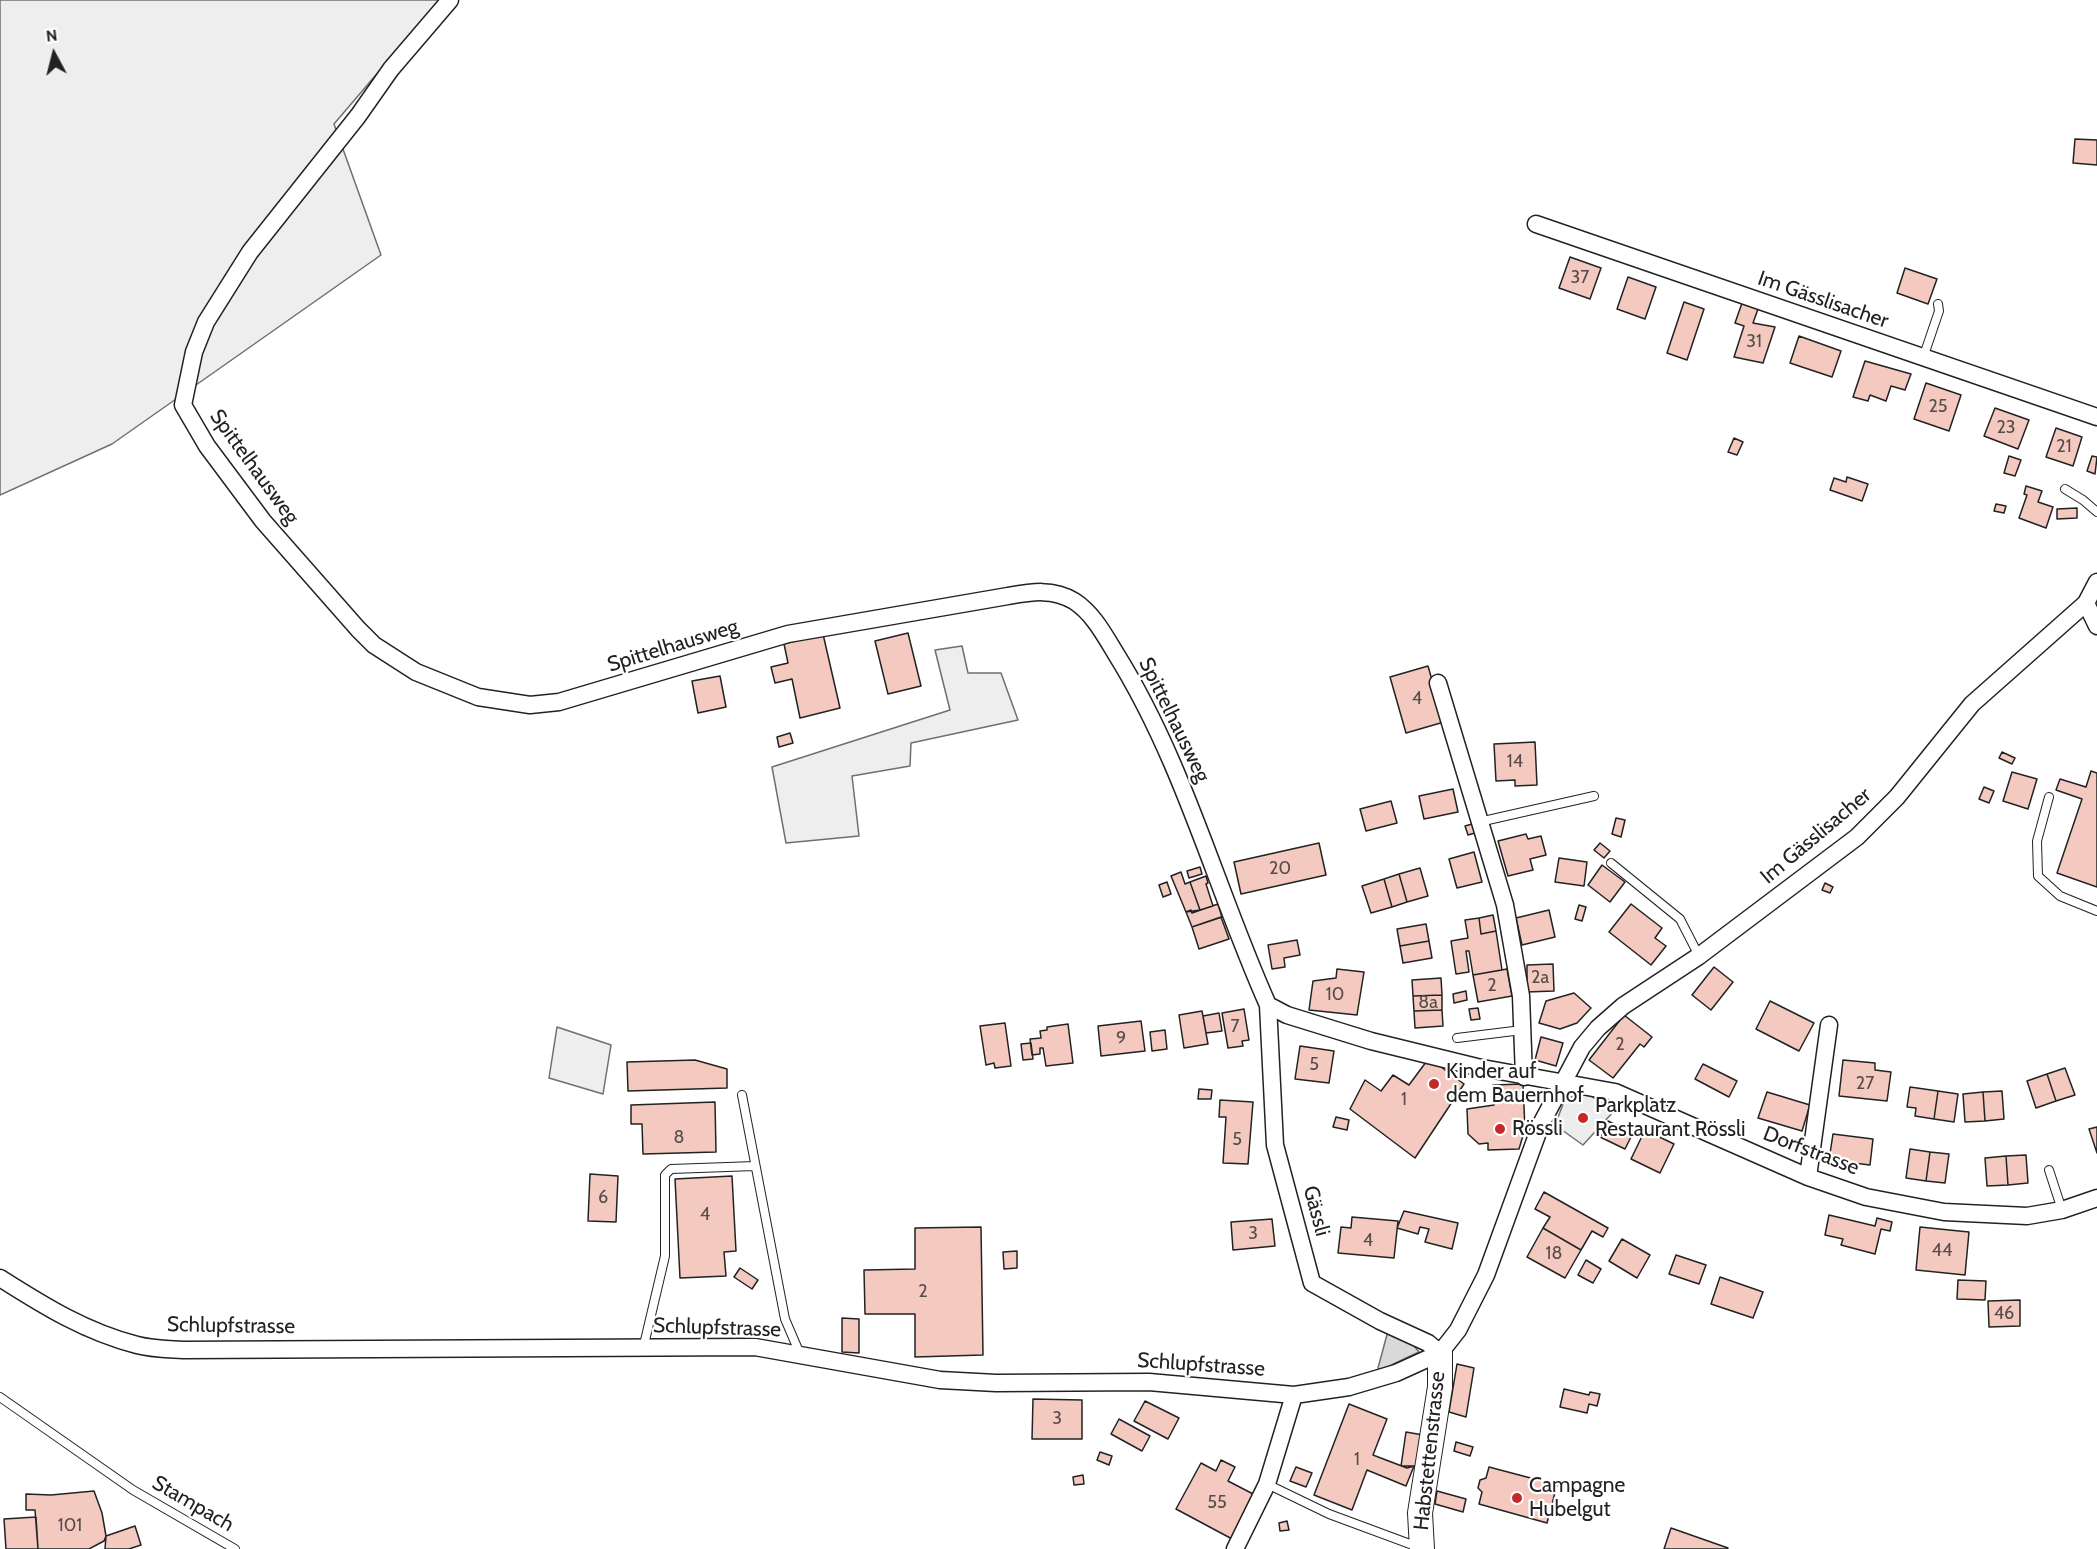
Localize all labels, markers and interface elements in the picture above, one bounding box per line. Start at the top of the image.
north arrow [24,24,84,84]
text: N [45,26,59,46]
street label: Im Gässlisacher [1754,266,1892,334]
house number: 37 [1571,267,1589,289]
house number: 31 [1746,331,1762,353]
house number: 25 [1928,396,1948,418]
street label: Spittelhausweg [204,405,304,529]
house number: 23 [1996,417,2016,439]
house number: 21 [2056,436,2072,458]
street label: Spittelhausweg [605,614,741,678]
street label: Spittelhausweg [1133,654,1215,786]
house number: 4 [1412,688,1422,710]
house number: 14 [1507,751,1523,773]
street label: Im Gässlisacher [1756,783,1876,889]
house number: 20 [1269,858,1291,880]
house number: 2a [1531,967,1549,989]
house number: 2 [1487,975,1497,997]
house number: 10 [1326,984,1344,1006]
house number: 8a [1418,992,1438,1014]
house number: 7 [1230,1016,1240,1038]
house number: 9 [1116,1028,1126,1050]
house number: 2 [1615,1034,1625,1056]
house number: 5 [1309,1054,1319,1076]
place label: Kinder auf dem Bauernhof [1446,1059,1584,1109]
house number: 27 [1856,1073,1874,1095]
marker: Kinder auf dem Bauernhof [1427,1077,1441,1091]
house number: 1 [1401,1089,1407,1111]
place label: Parkplatz Restaurant Rössli [1595,1093,1745,1143]
marker: Parkplatz Restaurant Rössli [1576,1111,1590,1125]
place label: Rössli [1512,1116,1563,1142]
street label: Dorfstrasse [1759,1121,1863,1181]
marker: Rössli [1493,1122,1507,1136]
house number: 8 [674,1127,684,1149]
house number: 5 [1232,1129,1242,1151]
street label: Gässli [1297,1183,1335,1239]
house number: 6 [598,1187,608,1209]
house number: 4 [700,1204,710,1226]
house number: 3 [1248,1223,1258,1245]
house number: 4 [1363,1230,1373,1252]
house number: 44 [1932,1240,1952,1262]
house number: 18 [1546,1243,1562,1265]
house number: 2 [918,1281,928,1303]
house number: 46 [1994,1303,2014,1325]
street label: Schlupfstrasse [167,1312,295,1340]
street label: Schlupfstrasse [653,1313,781,1343]
street label: Schlupfstrasse [1136,1348,1266,1382]
street label: Habstettenstrasse [1409,1370,1451,1532]
house number: 3 [1052,1408,1062,1430]
house number: 1 [1354,1449,1360,1471]
street label: Stampach [148,1471,238,1537]
place label: Campagne Hubelgut [1529,1473,1625,1523]
marker: Campagne Hubelgut [1510,1491,1524,1505]
house number: 55 [1207,1492,1227,1514]
house number: 101 [58,1515,82,1537]

